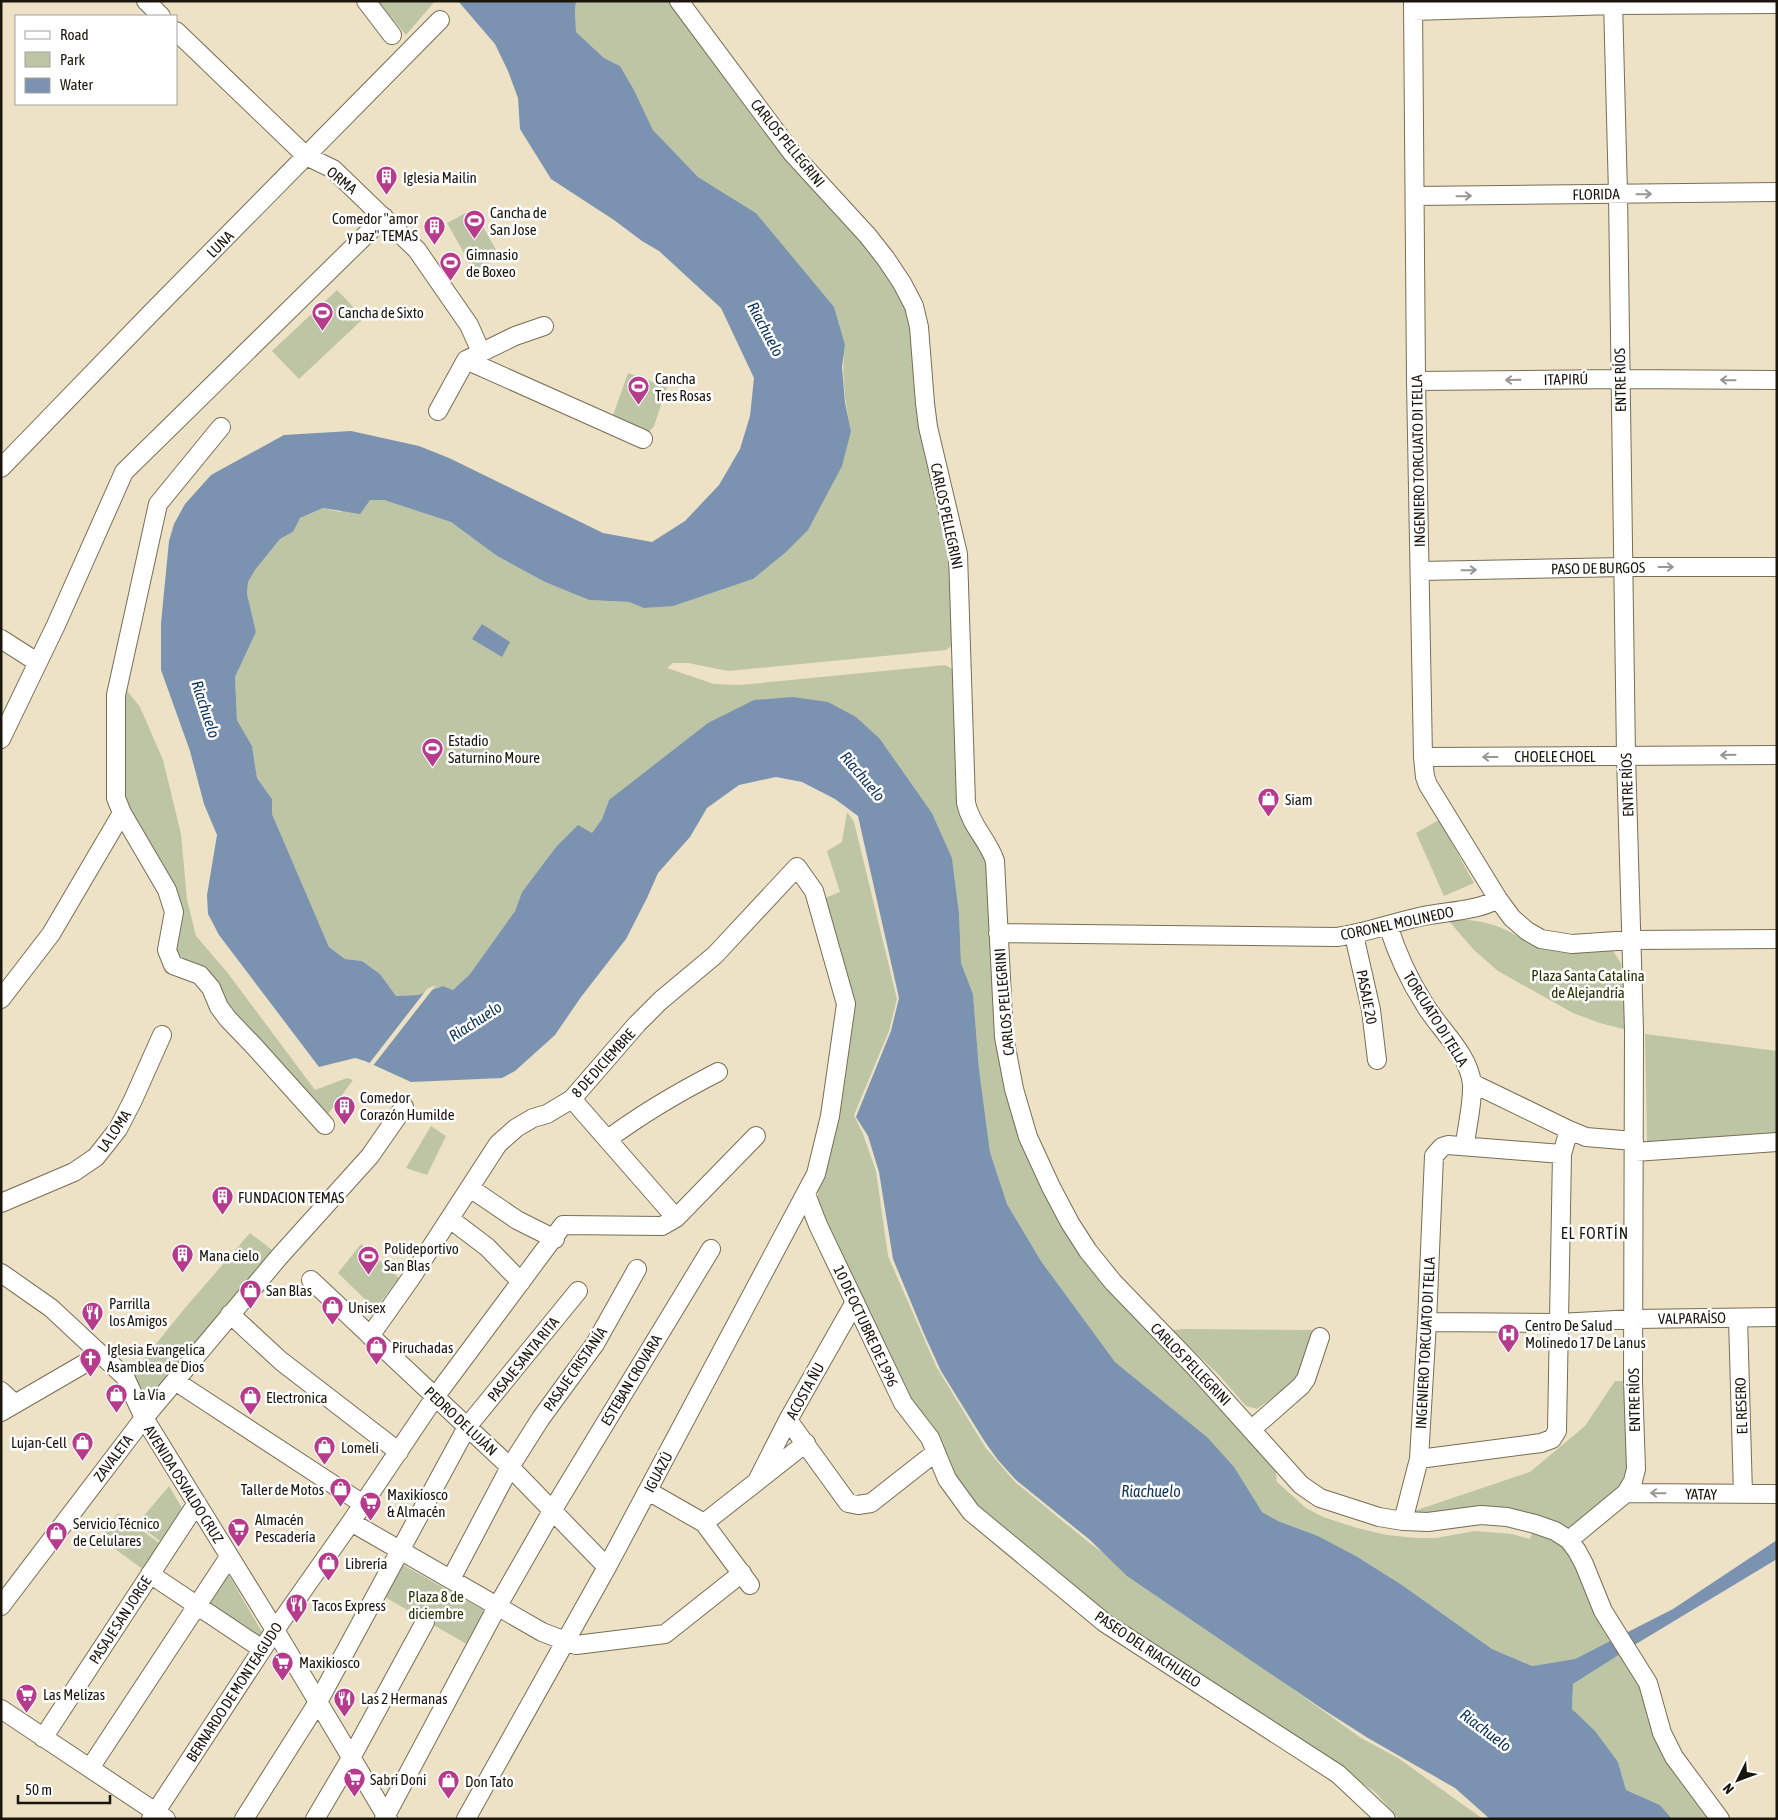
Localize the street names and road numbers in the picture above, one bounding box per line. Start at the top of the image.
street label: CARLOS PELLEGRINI [747,96,829,190]
street label: ORMA [324,163,361,198]
street label: FLORIDA [1572,185,1620,203]
street label: LUNA [203,227,237,261]
street label: ENTRE RÍOS [1611,348,1629,412]
street label: ITAPIRÚ [1544,370,1588,388]
street label: INGENIERO TORCUATO DI TELLA [1408,374,1428,547]
street label: CARLOS PELLEGRINI [927,461,967,571]
street label: PASO DE BURGOS [1551,559,1645,577]
street label: CHOELE CHOEL [1514,748,1596,765]
street label: ENTRE RÍOS [1617,753,1637,817]
street label: CORONEL MOLINEDO [1339,903,1455,943]
street label: CARLOS PELLEGRINI [991,948,1017,1056]
street label: PASAJE 20 [1353,968,1381,1026]
street label: TORCUATO DI TELLA [1400,969,1472,1070]
street label: 8 DE DICIEMBRE [568,1025,639,1101]
street label: LA LOMA [94,1106,135,1155]
street label: INGENIERO TORCUATO DI TELLA [1412,1256,1438,1429]
street label: 10 DE OCTUBRE DE 1996 [830,1263,902,1389]
street label: VALPARAÍSO [1658,1309,1726,1327]
street label: PASAJE SANTA RITA [484,1313,563,1405]
street label: CARLOS PELLEGRINI [1147,1319,1235,1409]
street label: PASAJE CRISTANÍA [540,1323,611,1414]
street label: ESTEBAN CROVARA [597,1331,665,1429]
street label: ACOSTA ÑU [783,1360,827,1422]
street label: ENTRE RÍOS [1625,1368,1643,1432]
street label: EL RESERO [1732,1377,1750,1435]
street label: PEDRO DE LUJÁN [421,1383,501,1459]
street label: AVENIDA OSVALDO CRUZ [141,1422,227,1546]
street label: ZAVALETA [90,1431,136,1485]
street label: IGUAZÚ [640,1449,676,1495]
street label: YATAY [1685,1485,1717,1503]
street label: PASAJE SAN JORGE [85,1573,155,1667]
street label: PASEO DEL RIACHUELO [1092,1607,1204,1691]
street label: BERNARDO DE MONTEAGUDO [183,1619,286,1765]

